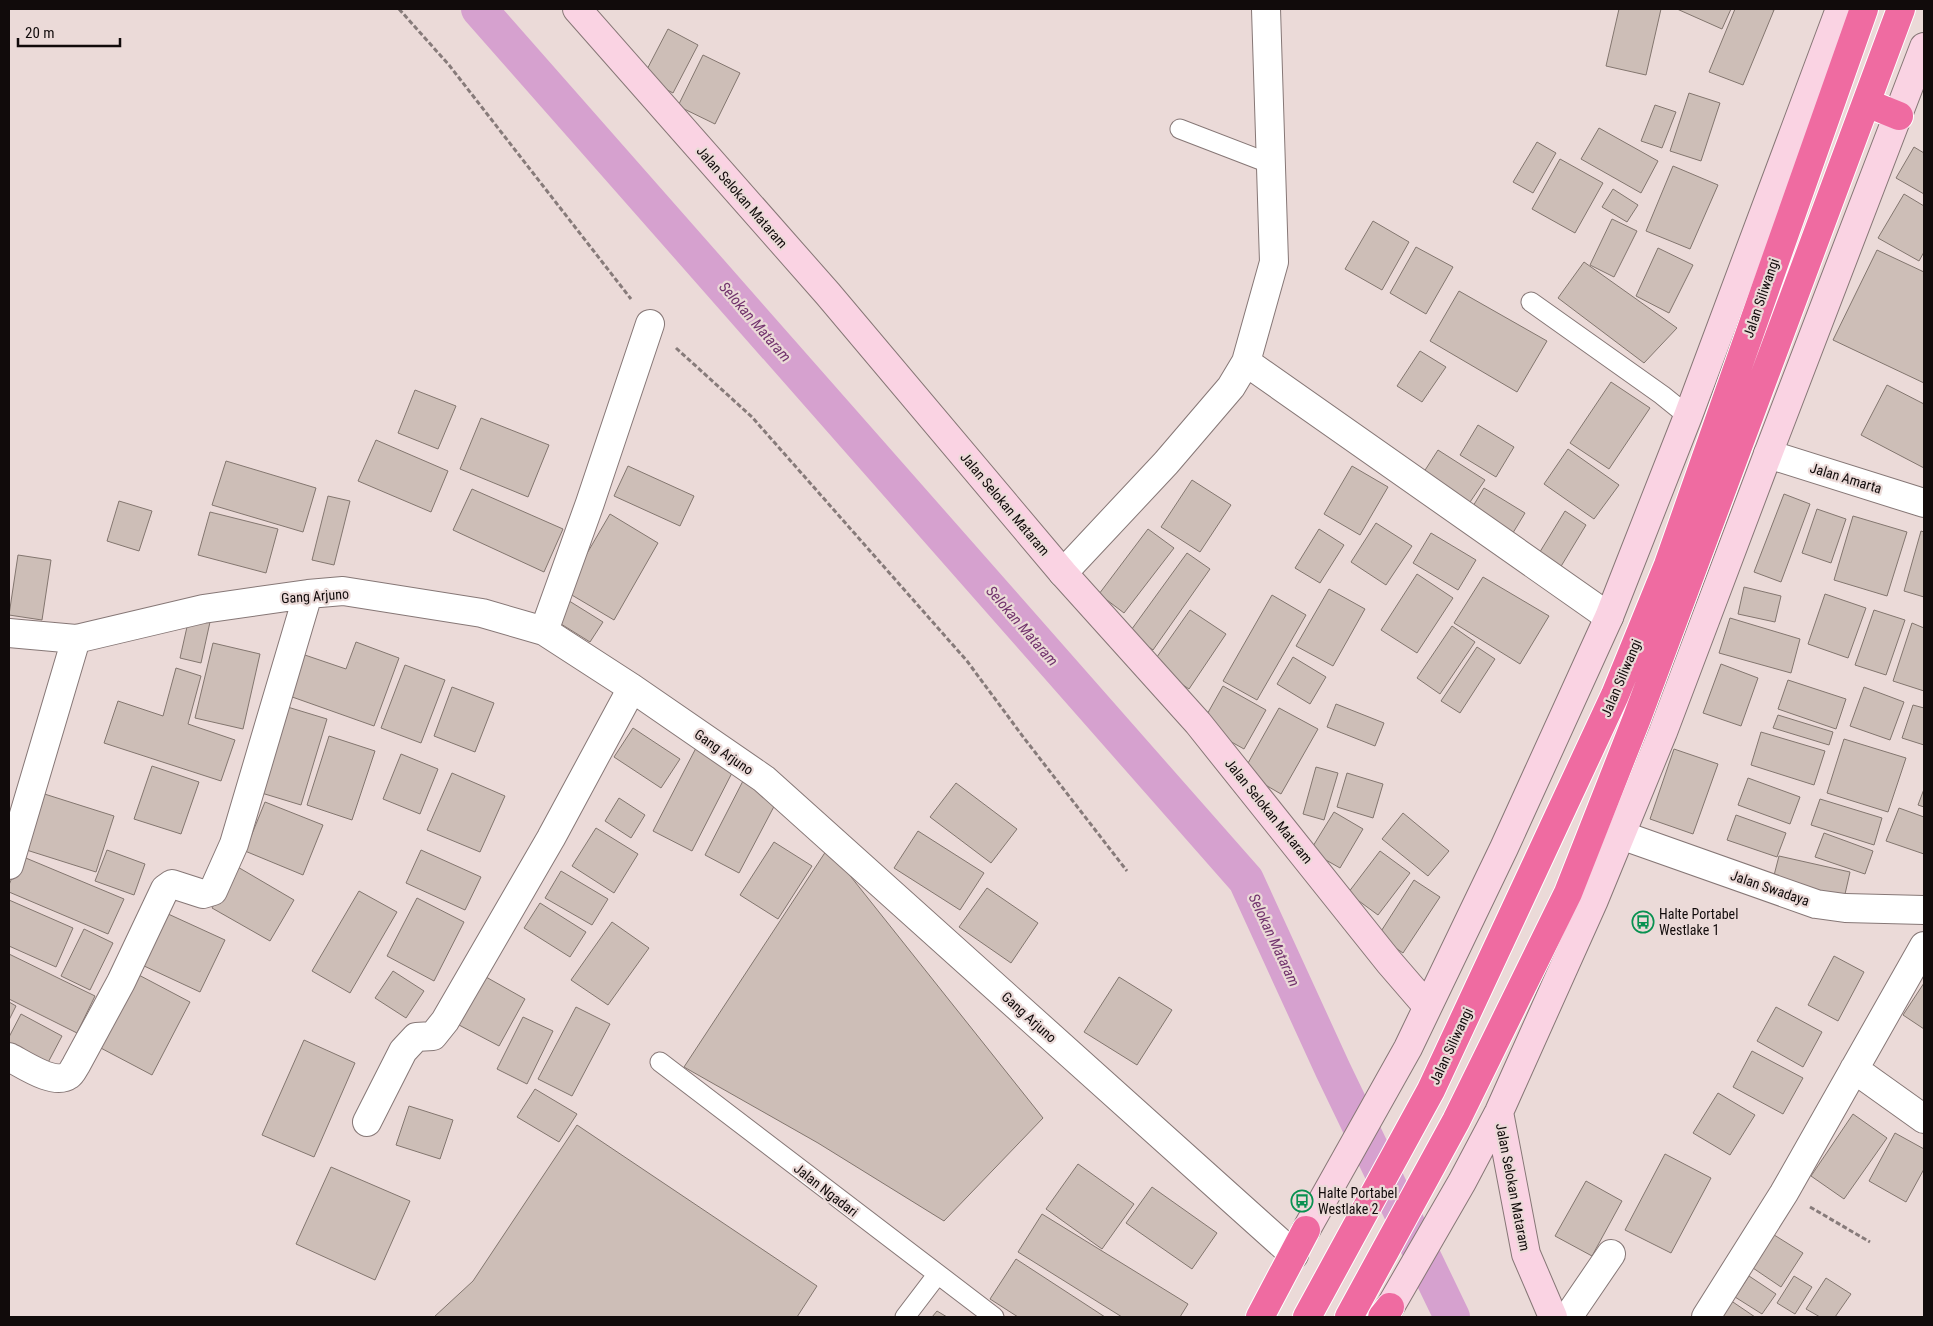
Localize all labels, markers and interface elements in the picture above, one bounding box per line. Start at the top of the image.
scale bar [18,15,120,47]
text: 20 m [25,24,55,42]
street label: Jalan Selokan Mataram [693,143,791,251]
street label: Jalan Siliwangi [1740,256,1782,340]
water label: Selokan Mataram [715,278,795,366]
street label: Jalan Selokan Mataram [957,449,1053,559]
street label: Jalan Amarta [1808,460,1884,496]
water label: Selokan Mataram [982,582,1062,670]
street label: Gang Arjuno [281,586,349,606]
street label: Jalan Siliwangi [1597,637,1645,719]
street label: Gang Arjuno [692,726,756,778]
street label: Jalan Selokan Mataram [1222,756,1316,866]
street label: Jalan Swadaya [1728,867,1812,909]
water label: Selokan Mataram [1245,891,1303,989]
place label: Halte Portabel Westlake 1 [1659,906,1738,938]
bus stop icon: Halte Portabel Westlake 1 [1631,910,1655,934]
street label: Gang Arjuno [998,988,1060,1046]
street label: Jalan Siliwangi [1426,1005,1476,1087]
street label: Jalan Selokan Mataram [1493,1122,1533,1252]
street label: Jalan Ngadari [791,1160,861,1220]
place label: Halte Portabel Westlake 2 [1318,1185,1397,1217]
bus stop icon: Halte Portabel Westlake 2 [1290,1189,1314,1213]

